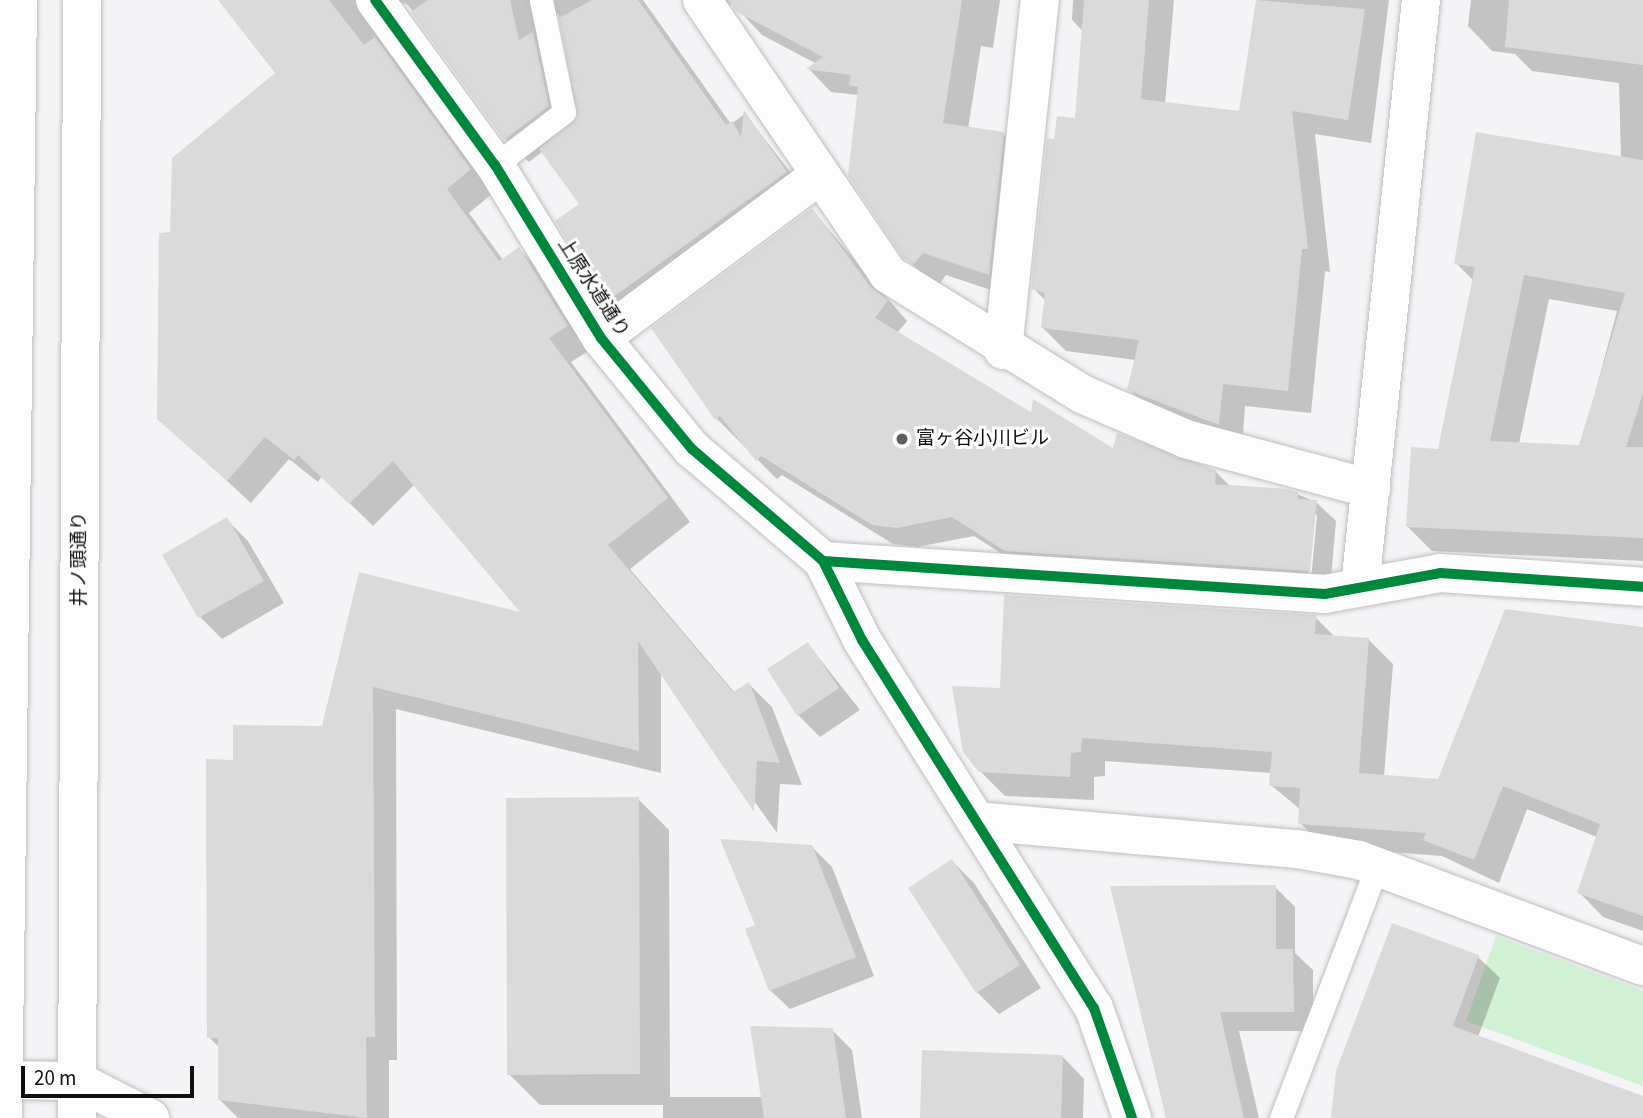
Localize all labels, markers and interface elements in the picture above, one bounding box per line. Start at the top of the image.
street label: 上原水道通り [552,234,634,342]
place label: 富ヶ谷小川ビル [916,428,1049,450]
marker: 富ヶ谷小川ビル [894,431,910,447]
street label: 井ノ頭通り [69,512,91,606]
scale bar [24,1052,198,1096]
text: 20 m [34,1063,76,1093]

